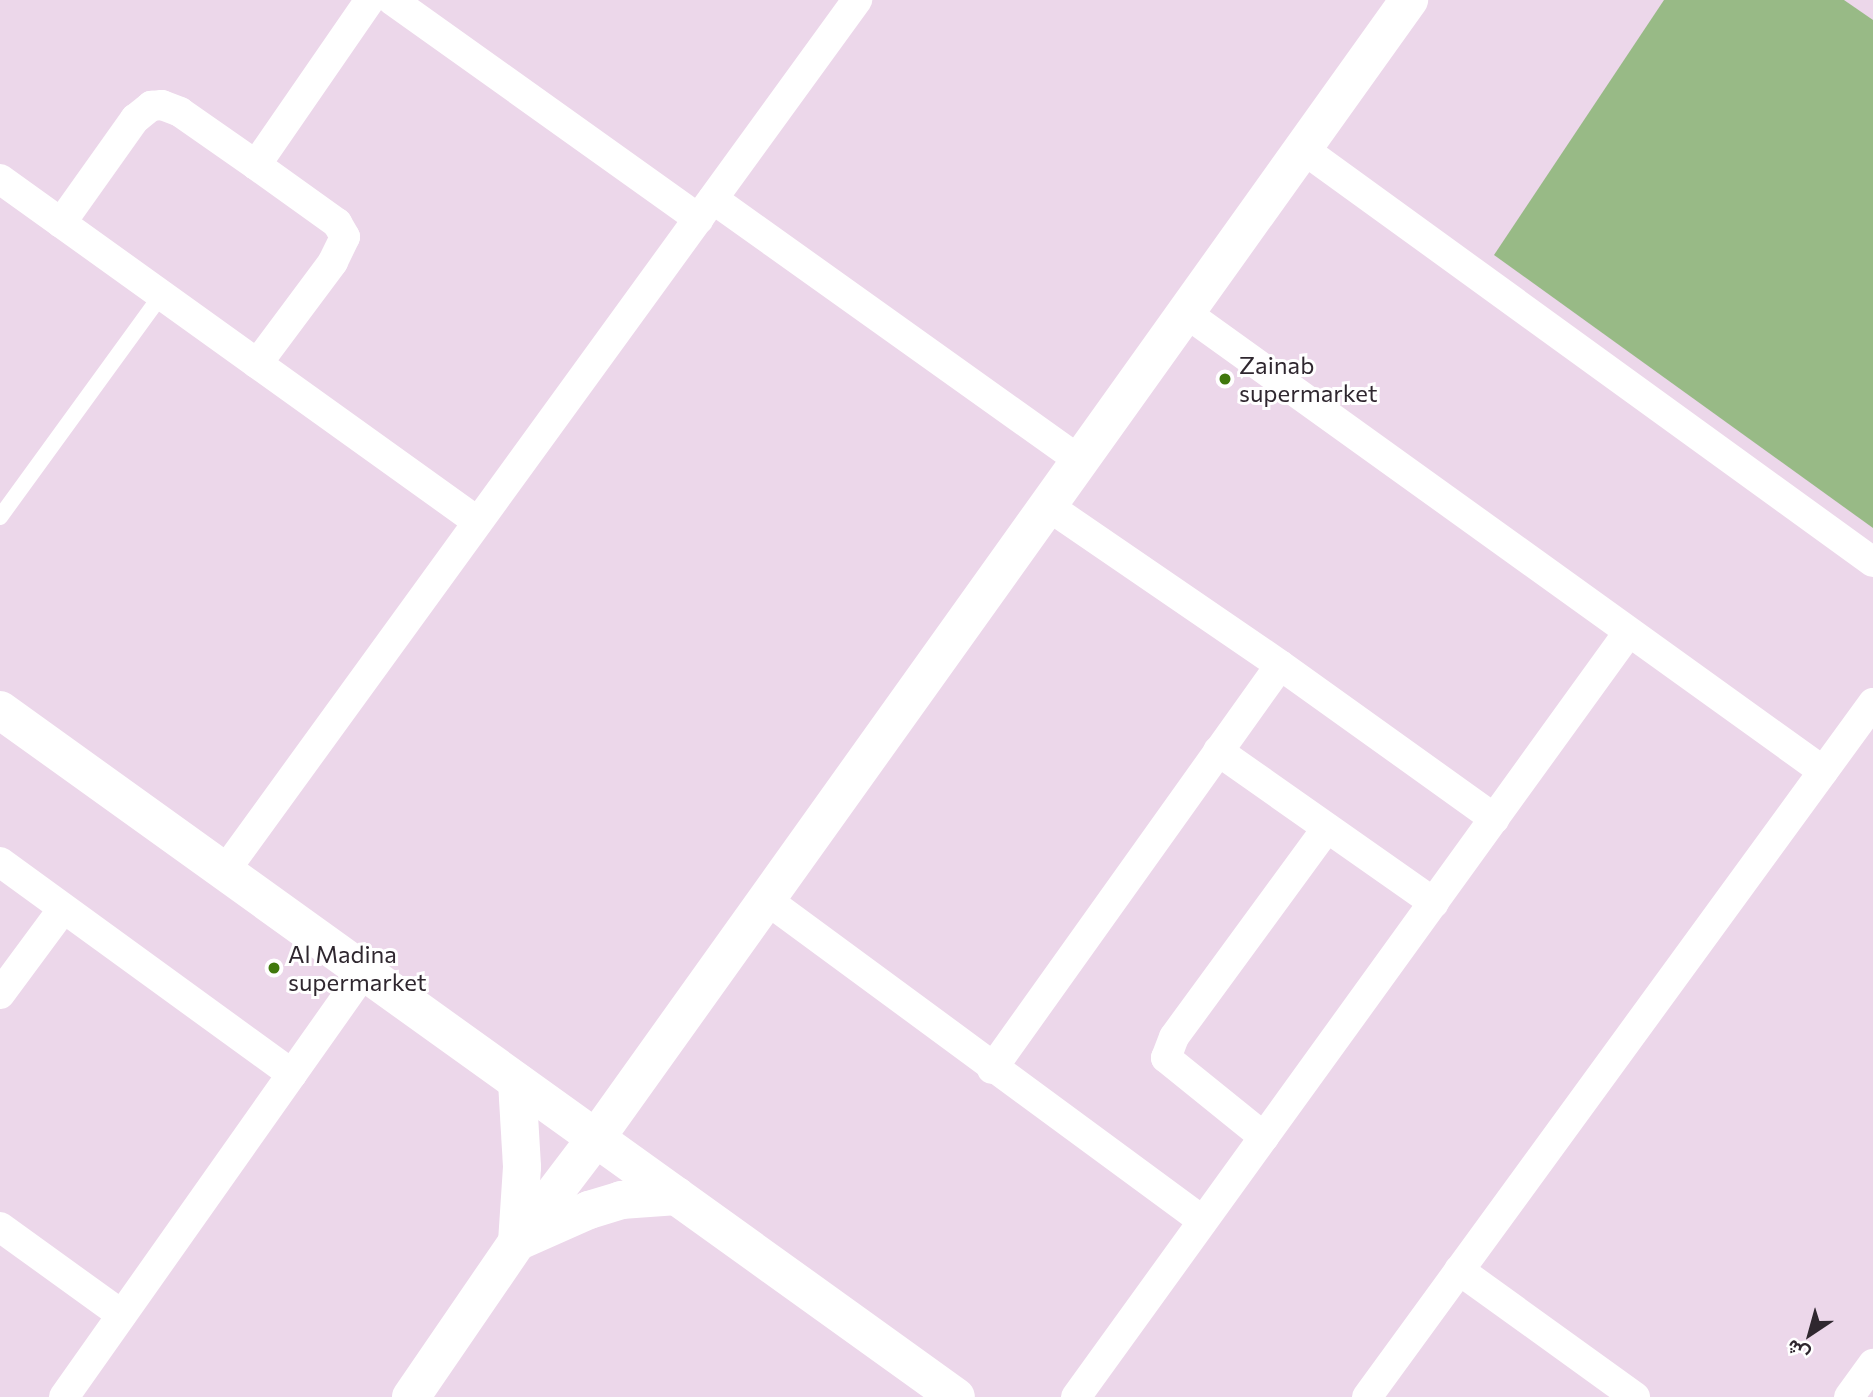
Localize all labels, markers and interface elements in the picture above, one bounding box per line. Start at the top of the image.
place label: Zainab supermarket [1239,351,1378,407]
marker: Zainab supermarket [1217,371,1233,387]
place label: Al Madina supermarket [288,940,427,996]
marker: Al Madina supermarket [266,960,282,976]
north arrow [1775,1299,1845,1369]
text: ش [1781,1335,1813,1367]

